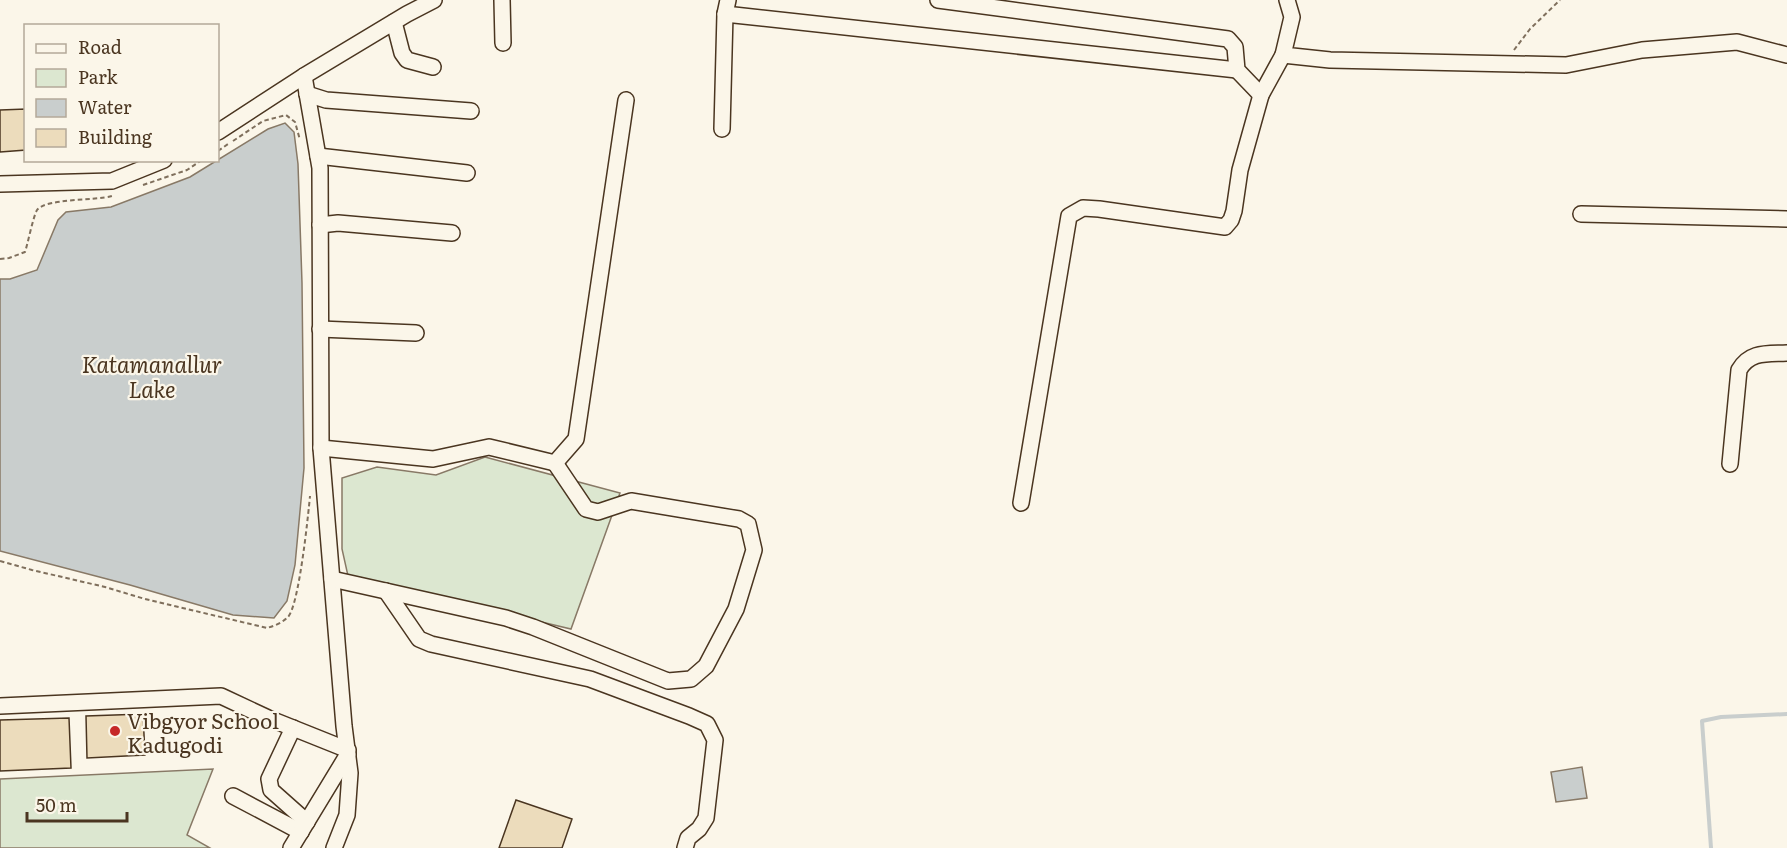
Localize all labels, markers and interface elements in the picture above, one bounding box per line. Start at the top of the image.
legend [24,24,219,162]
text: Road [78,33,122,60]
text: Park [78,63,119,90]
text: Water [78,93,132,120]
text: Building [78,123,153,150]
water label: Katamanallur Lake [82,347,222,405]
place label: Vibgyor School Kadugodi [127,704,279,759]
marker: Vibgyor School Kadugodi [108,724,122,738]
scale bar [27,785,128,823]
text: 50 m [36,791,77,818]

